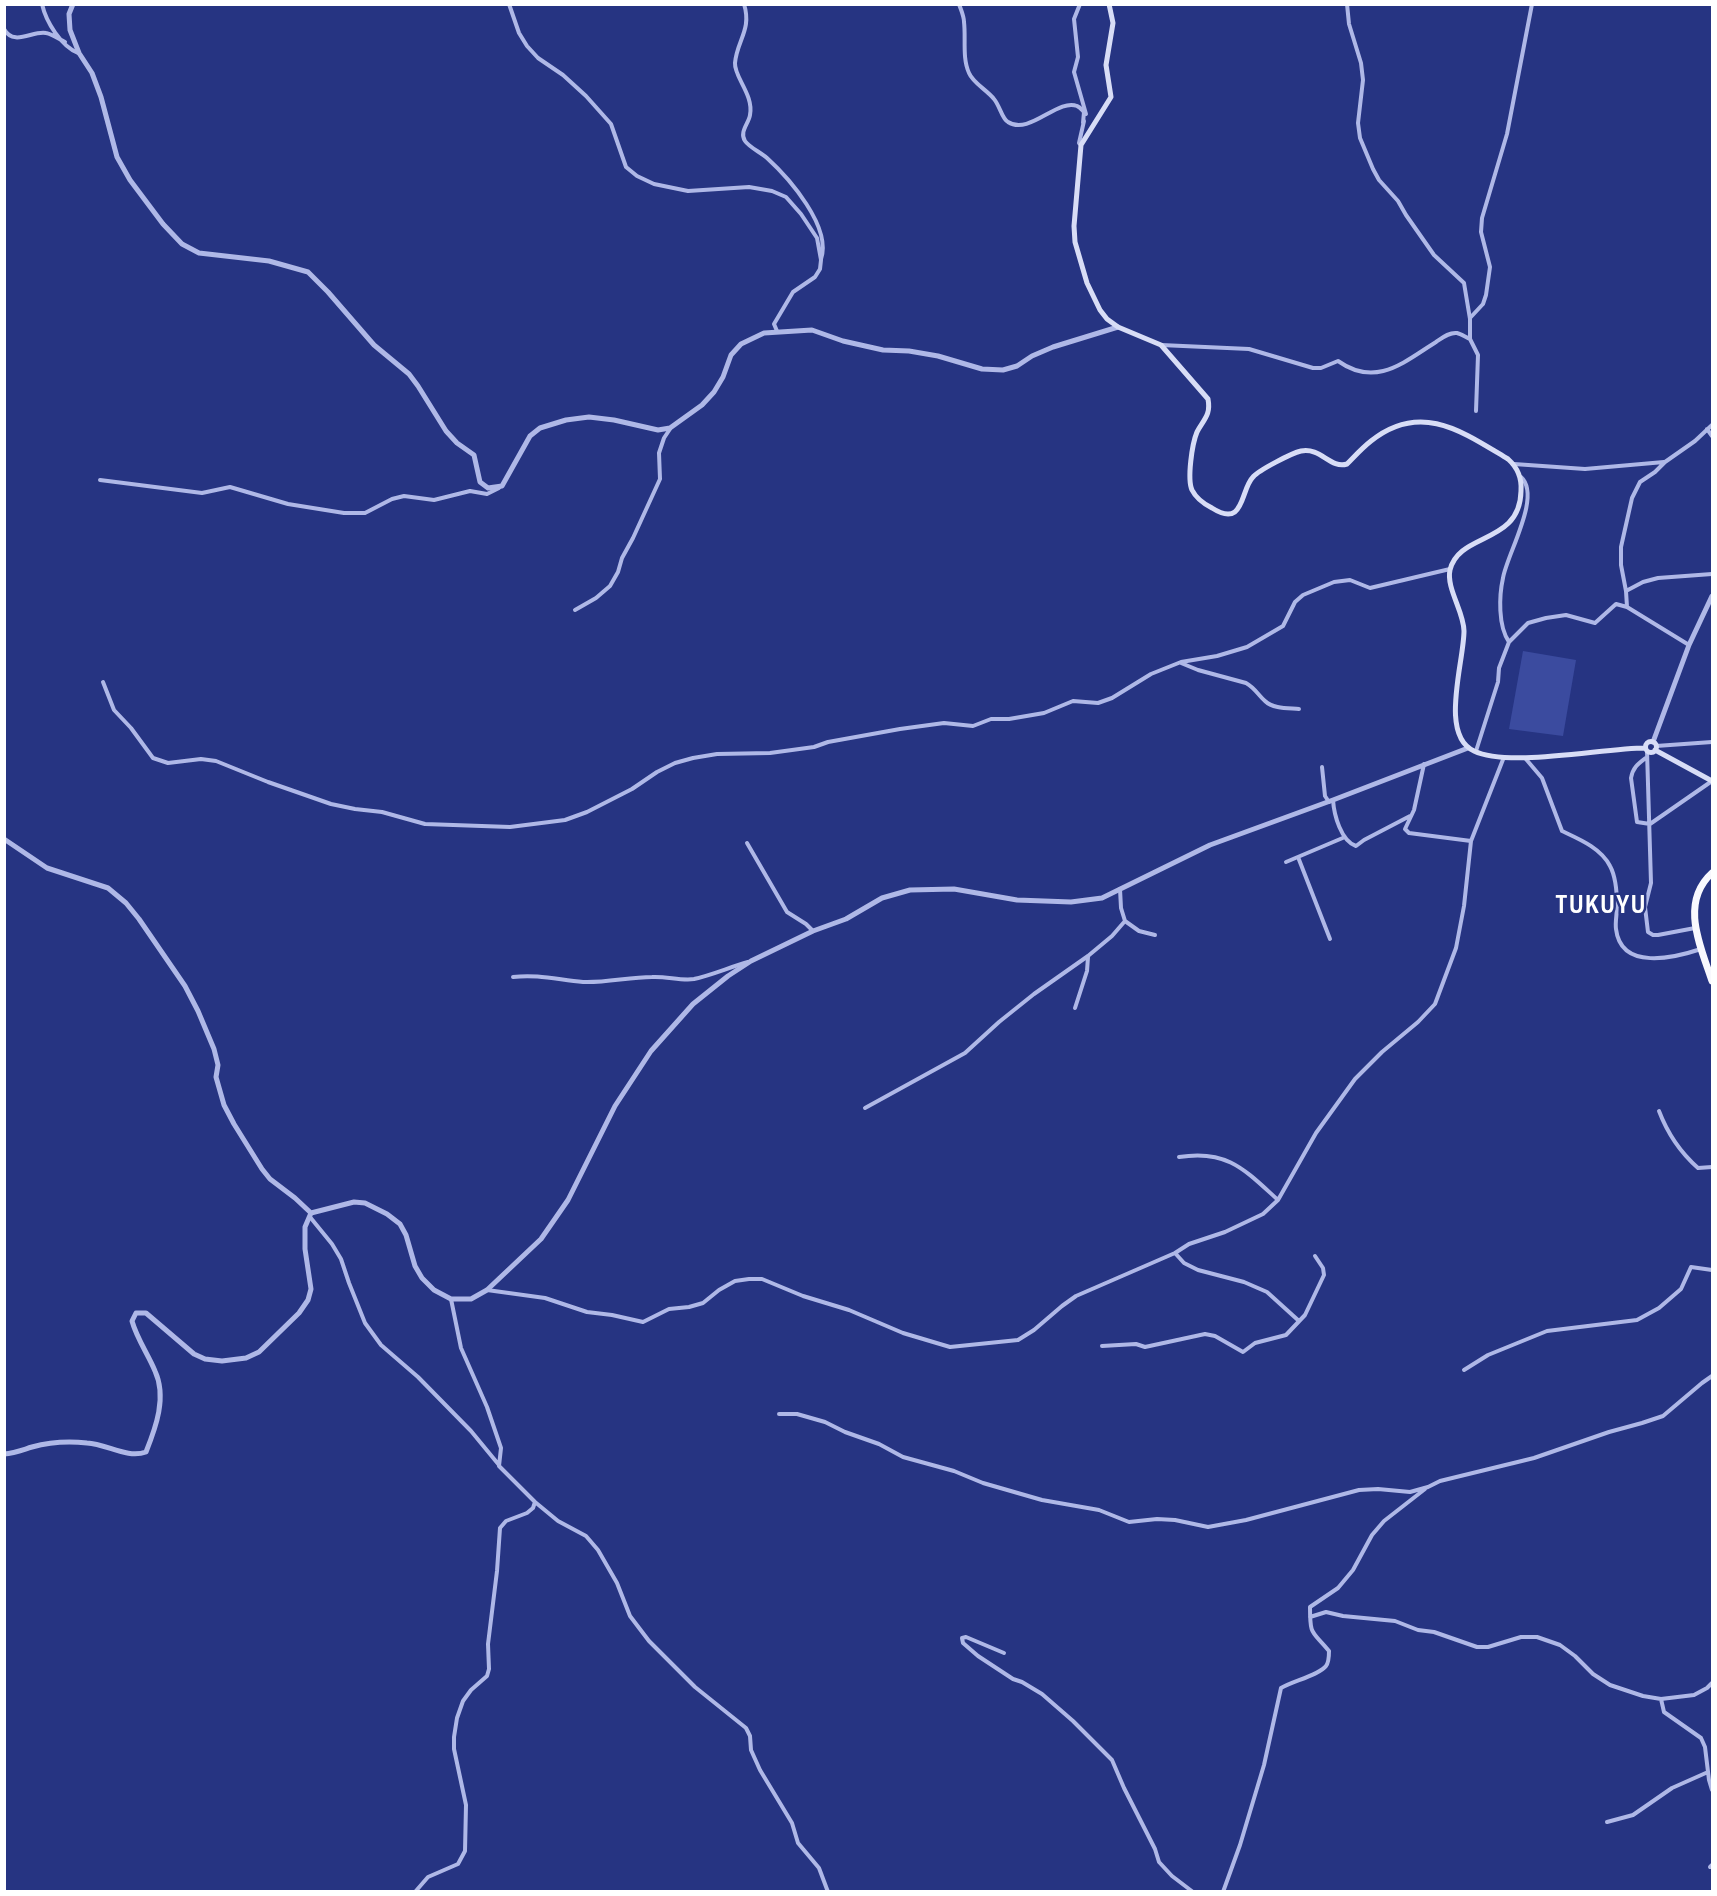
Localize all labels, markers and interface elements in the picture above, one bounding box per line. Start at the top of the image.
district label: TUKUYU [1555,889,1647,923]

